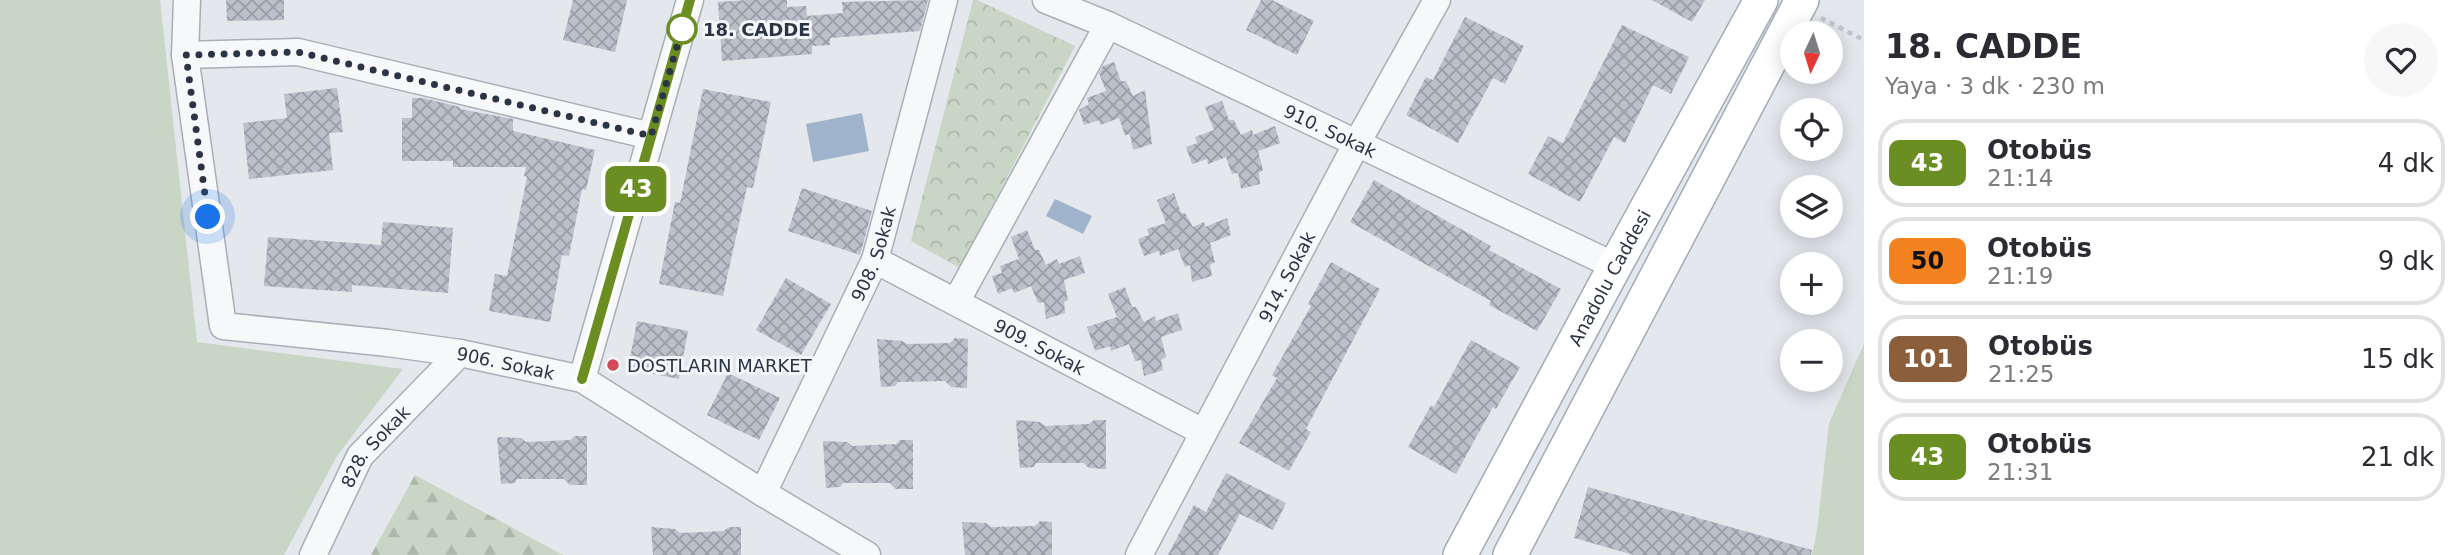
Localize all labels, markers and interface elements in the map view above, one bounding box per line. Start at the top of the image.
marker: 18. CADDE [667,14,697,44]
place label: 18. CADDE [703,19,810,40]
north arrow [1780,21,1843,84]
map controls [1780,21,1843,392]
button: heart [2364,23,2438,97]
text: 18. CADDE [1885,27,2082,66]
text: Yaya · 3 dk · 230 m [1885,73,2105,99]
button: locate [1780,98,1843,161]
street label: 910. Sokak [1281,100,1380,162]
text: Otobüs [1987,135,2092,165]
text: 4 dk [2378,148,2434,178]
text: 43 [1911,149,1944,177]
text: 21:14 [1987,165,2053,191]
line badge: 43 [604,166,668,212]
text: 43 [619,175,653,203]
button: layers [1780,175,1843,238]
your location [190,199,225,234]
street label: 908. Sokak [846,203,900,305]
street label: Anadolu Caddesi [1564,206,1654,349]
street label: 914. Sokak [1254,227,1319,326]
text: Otobüs [1987,233,2092,263]
text: 9 dk [2378,246,2434,276]
text: 50 [1911,247,1944,275]
button: + [1780,252,1843,315]
text: 21:19 [1987,263,2053,289]
street label: 909. Sokak [991,314,1089,379]
button: − [1780,329,1843,392]
text: Otobüs [1988,331,2093,361]
street label: 906. Sokak [455,342,557,384]
text: 15 dk [2361,344,2434,374]
text: 101 [1903,345,1953,373]
place label: DOSTLARIN MARKET [627,355,813,376]
marker: DOSTLARIN MARKET [605,357,621,373]
text: 21:25 [1988,361,2054,387]
street label: 828. Sokak [336,401,414,491]
text: Otobüs [1987,429,2092,459]
text: 21 dk [2361,442,2434,472]
text: 43 [1911,443,1944,471]
text: 21:31 [1987,459,2053,485]

